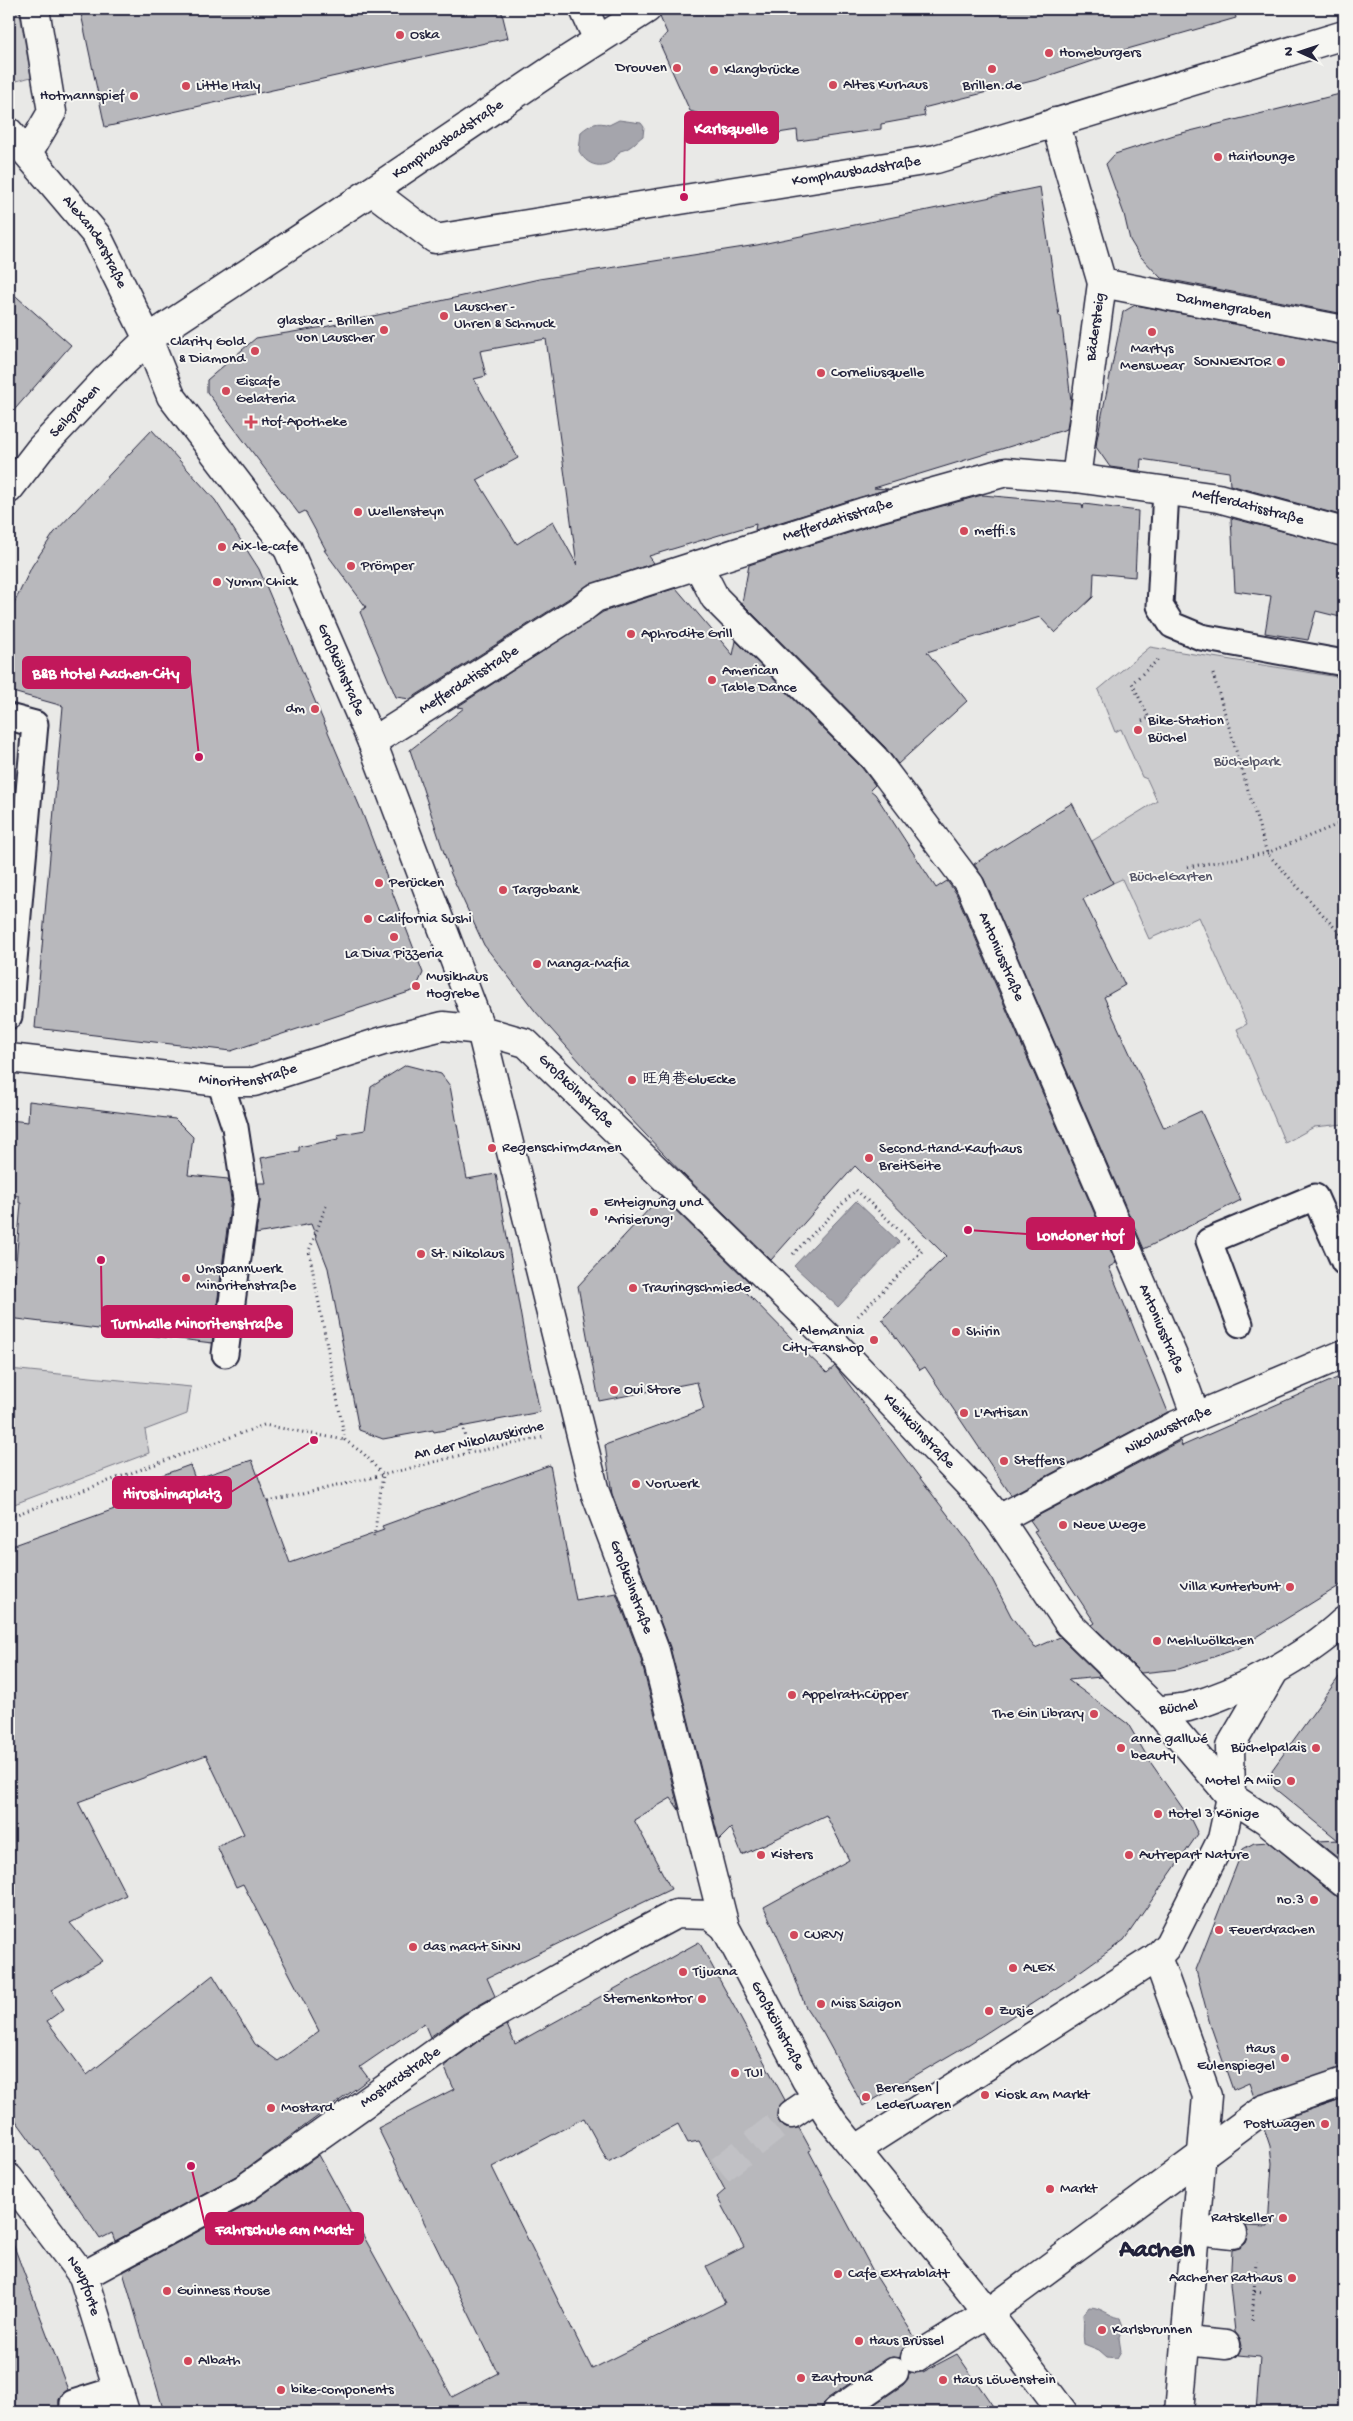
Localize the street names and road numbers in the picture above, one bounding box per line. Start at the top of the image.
street label: Komphausbadstraße [389,96,507,184]
street label: Komphausbadstraße [791,153,922,191]
street label: Alexanderstraße [58,192,131,292]
street label: Dahmengraben [1174,288,1273,325]
street label: Bädersteig [1082,292,1110,363]
street label: Seilgraben [46,381,104,442]
street label: Mefferdatisstraße [1191,485,1306,530]
street label: Mefferdatisstraße [780,495,895,546]
street label: Großkölnstraße [313,621,369,719]
street label: Mefferdatisstraße [416,642,523,719]
street label: Antoniusstraße [974,910,1028,1004]
street label: Großkölnstraße [534,1050,618,1133]
street label: Minoritenstraße [198,1060,300,1091]
street label: Antoniusstraße [1134,1281,1188,1376]
street label: Kleinkölnstraße [879,1390,959,1473]
street label: Nikolausstraße [1122,1402,1214,1459]
street label: An der Nikolauskirche [412,1417,546,1465]
street label: Großkölnstraße [605,1538,657,1637]
street label: Büchel [1157,1696,1200,1720]
street label: Großkölnstraße [746,1978,809,2074]
street label: Mostardstraße [357,2043,444,2112]
street label: Neupforte [62,2253,104,2318]

